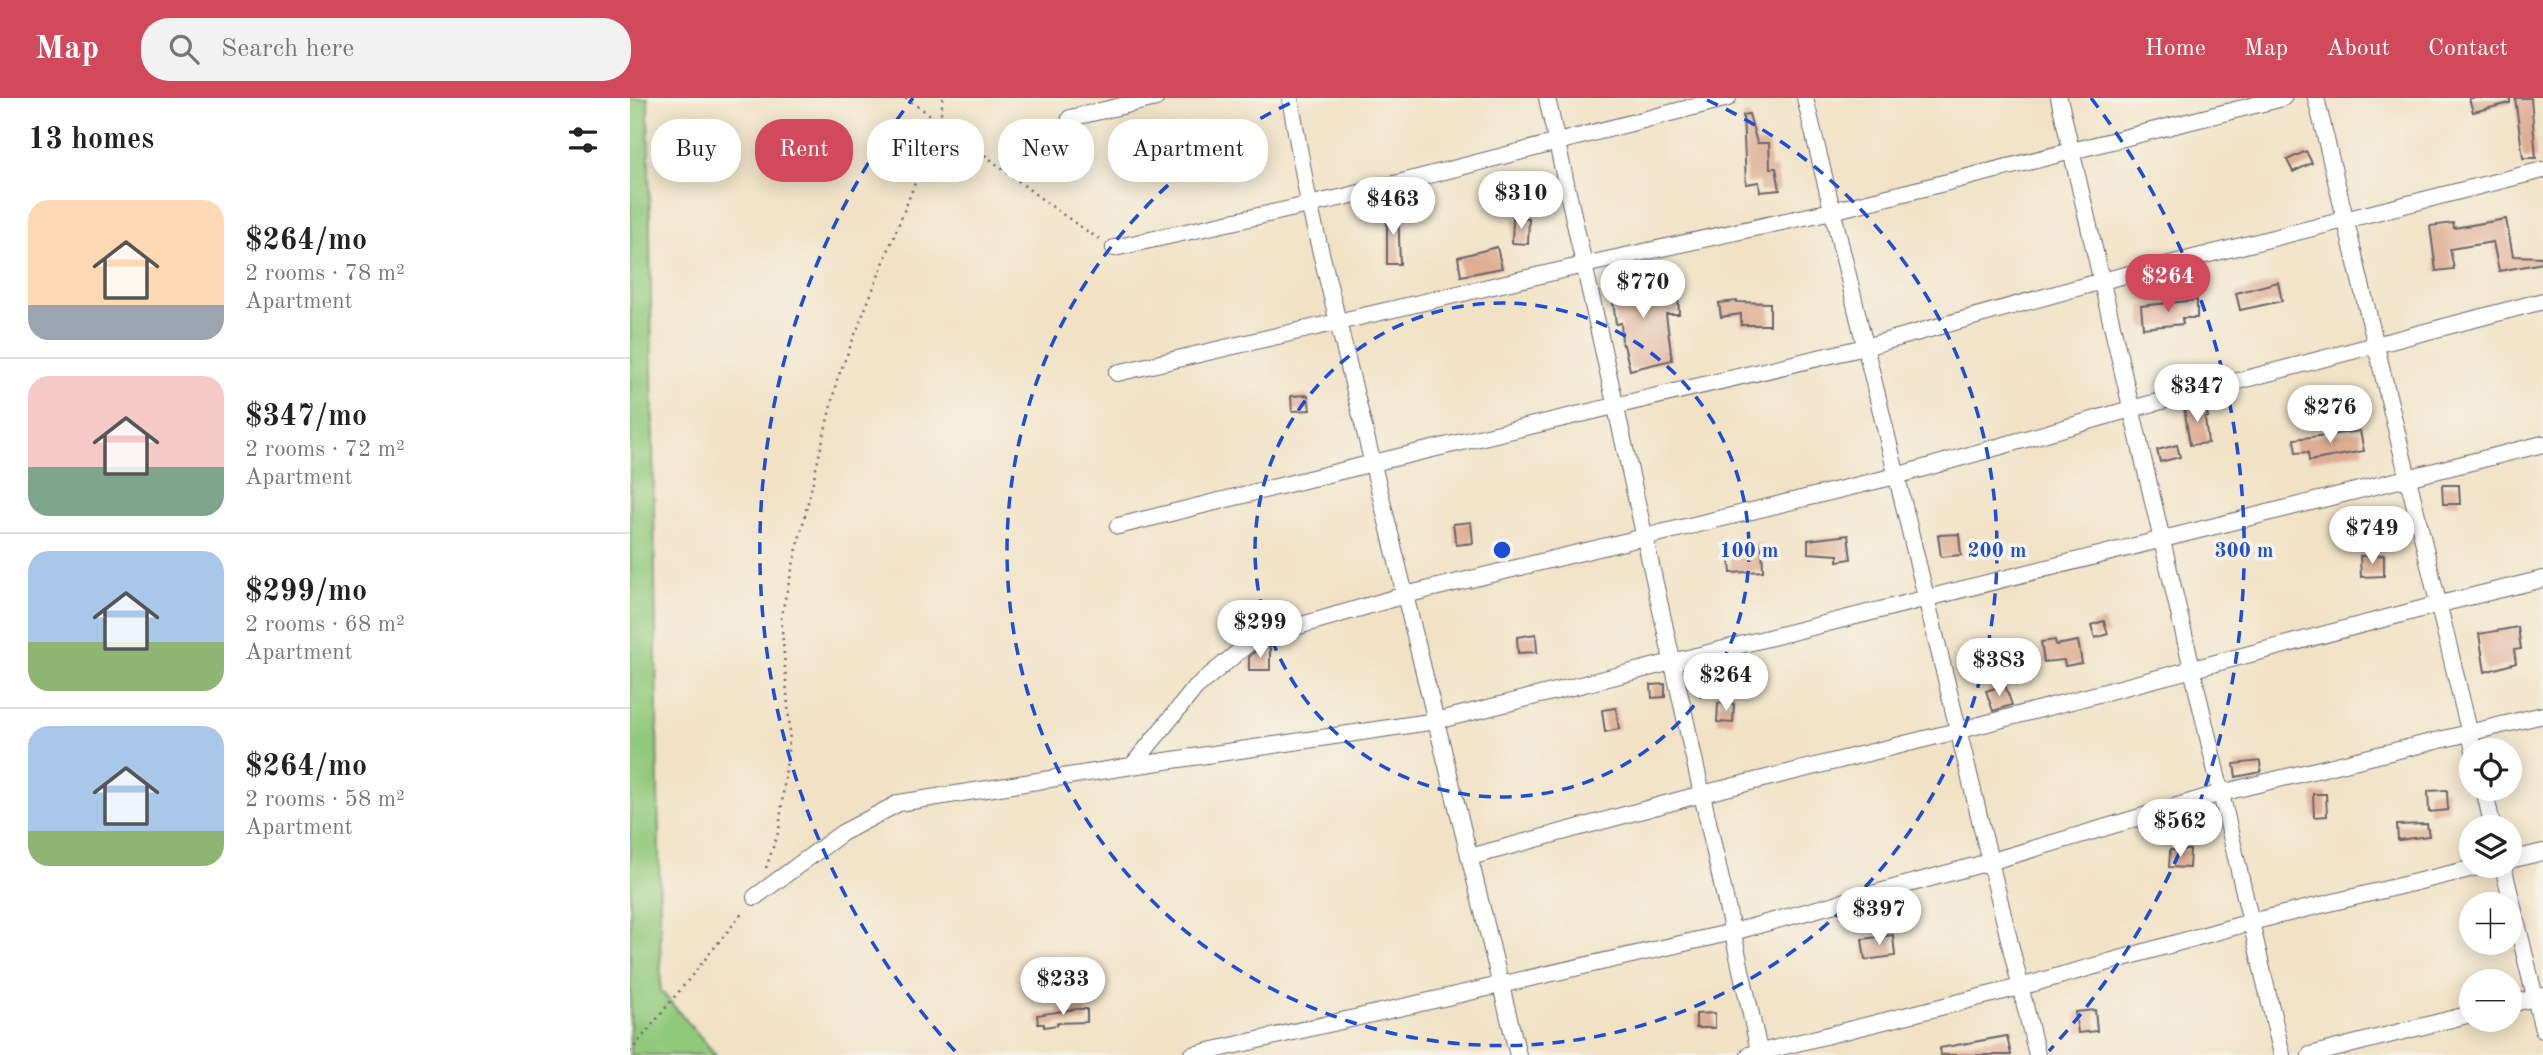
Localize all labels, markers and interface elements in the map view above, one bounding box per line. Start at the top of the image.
search box [141,18,631,81]
icon: search [165,30,203,68]
text: Map [35,33,99,66]
text: Search here [221,36,354,62]
text: Home [2145,37,2206,61]
text: Map [2244,37,2288,61]
text: About [2326,37,2390,61]
text: Contact [2428,37,2508,61]
chip: Buy [651,119,741,182]
chip: Rent [755,119,853,182]
chip: Filters [867,119,984,182]
chip: New [998,119,1094,182]
chip: Apartment [1108,119,1268,182]
icon: filters [564,121,602,159]
text: 13 homes [28,125,154,155]
pin: $310 [1480,172,1562,231]
pin: $463 [1352,178,1434,237]
text: $310 [1494,182,1548,205]
text: $463 [1366,188,1420,211]
text: $264/mo [245,226,367,256]
icon: home [84,228,168,312]
pin: $264 [2127,254,2209,314]
pin: $770 [1602,260,1684,320]
text: 2 rooms · 78 m² [245,262,405,285]
text: $264 [2141,265,2195,288]
text: $770 [1616,271,1670,294]
text: Apartment [245,290,353,313]
pin: $347 [2156,364,2238,424]
text: $347 [2170,375,2224,398]
pin: $276 [2289,386,2371,445]
text: $276 [2303,396,2357,419]
text: $347/mo [245,402,367,432]
icon: home [84,404,168,488]
text: 2 rooms · 72 m² [245,438,405,461]
text: Apartment [245,466,353,489]
pin: $749 [2331,506,2413,566]
text: $749 [2345,517,2399,540]
centre of rings [1490,538,1514,562]
text: 100 m [1719,541,1779,562]
text: 200 m [1967,541,2027,562]
text: 300 m [2214,541,2274,562]
text: $299/mo [245,577,367,607]
icon: home [84,579,168,663]
pin: $299 [1219,601,1301,660]
text: $299 [1233,611,1287,634]
text: 2 rooms · 68 m² [245,613,405,636]
pin: $383 [1958,638,2040,698]
text: Apartment [245,641,353,664]
text: $383 [1972,649,2026,672]
pin: $264 [1685,654,1767,713]
text: $264 [1699,664,1753,687]
map controls [2459,738,2522,1032]
button: locate [2459,738,2522,801]
text: $264/mo [245,752,367,782]
icon: home [84,754,168,838]
text: 2 rooms · 58 m² [245,788,405,811]
pin: $562 [2139,800,2221,859]
text: $562 [2153,810,2207,833]
button: layers [2459,815,2522,878]
text: Apartment [245,816,353,839]
pin: $397 [1838,888,1920,947]
button: + [2459,892,2522,955]
text: $397 [1852,898,1906,921]
pin: $233 [1022,958,1104,1017]
text: $233 [1036,968,1090,991]
button: − [2459,969,2522,1032]

